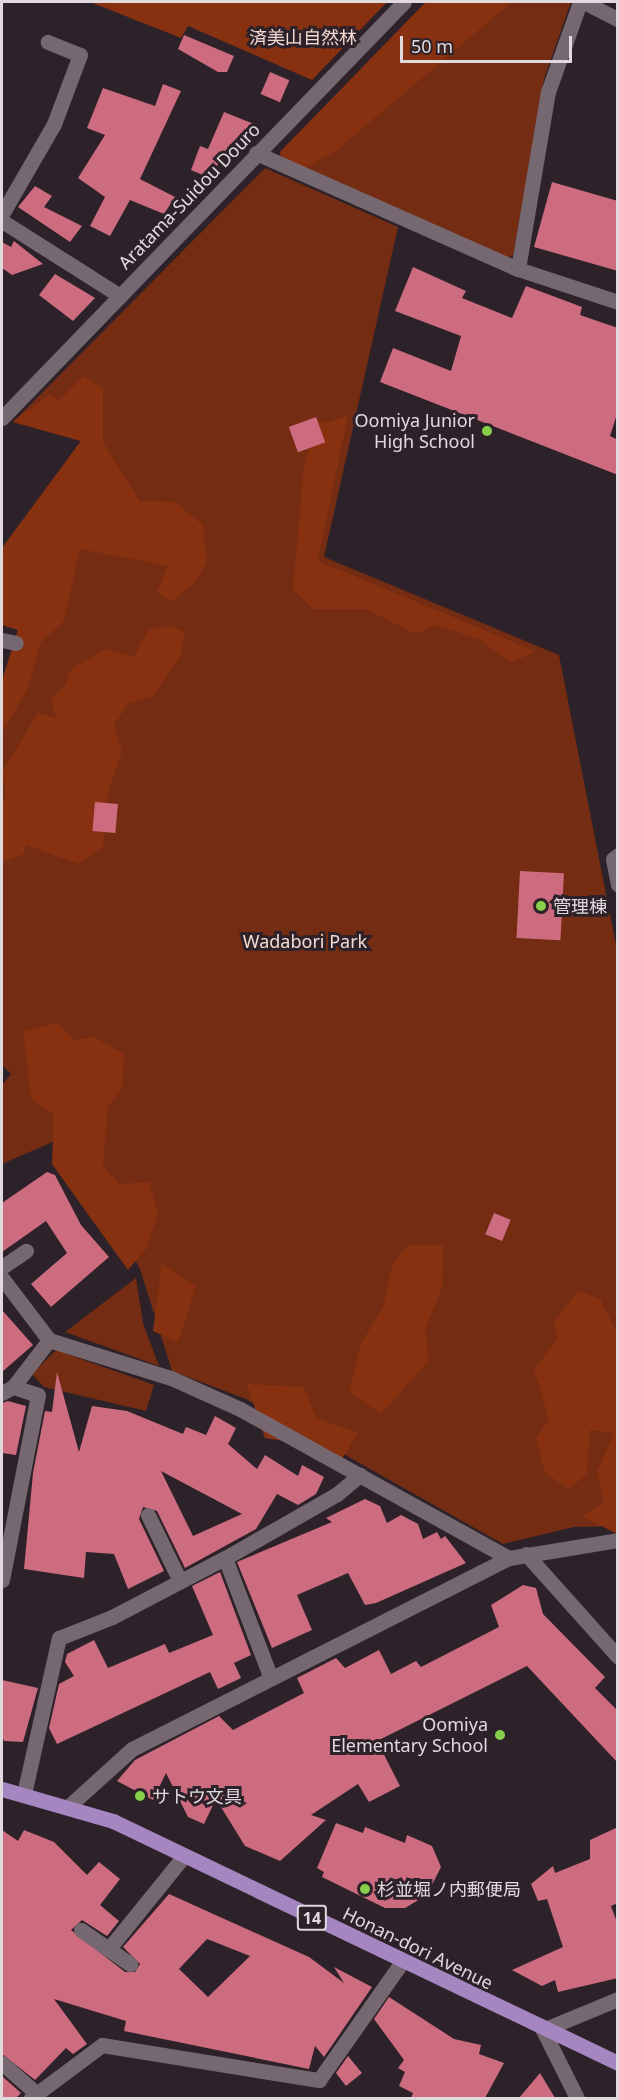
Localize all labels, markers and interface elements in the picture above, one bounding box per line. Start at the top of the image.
scale bar [403,24,576,62]
park label: 済美山自然林 [249,26,357,48]
text: 50 m [411,34,453,58]
street label: Aratama-Suidou Douro [114,119,264,273]
place label: Oomiya Junior High School [354,410,475,452]
marker: Oomiya Junior High School [480,424,494,438]
place label: 管理棟 [553,895,607,917]
marker: 管理棟 [534,899,548,913]
park label: Wadabori Park [243,930,367,952]
place label: Oomiya Elementary School [331,1714,488,1756]
marker: Oomiya Elementary School [493,1728,507,1742]
place label: サトウ文具 [152,1785,242,1807]
marker: サトウ文具 [133,1789,147,1803]
place label: 杉並堀ノ内郵便局 [377,1878,521,1900]
marker: 杉並堀ノ内郵便局 [358,1882,372,1896]
street label: Honan-dori Avenue [339,1902,497,1994]
road number: 14 [296,1905,328,1931]

